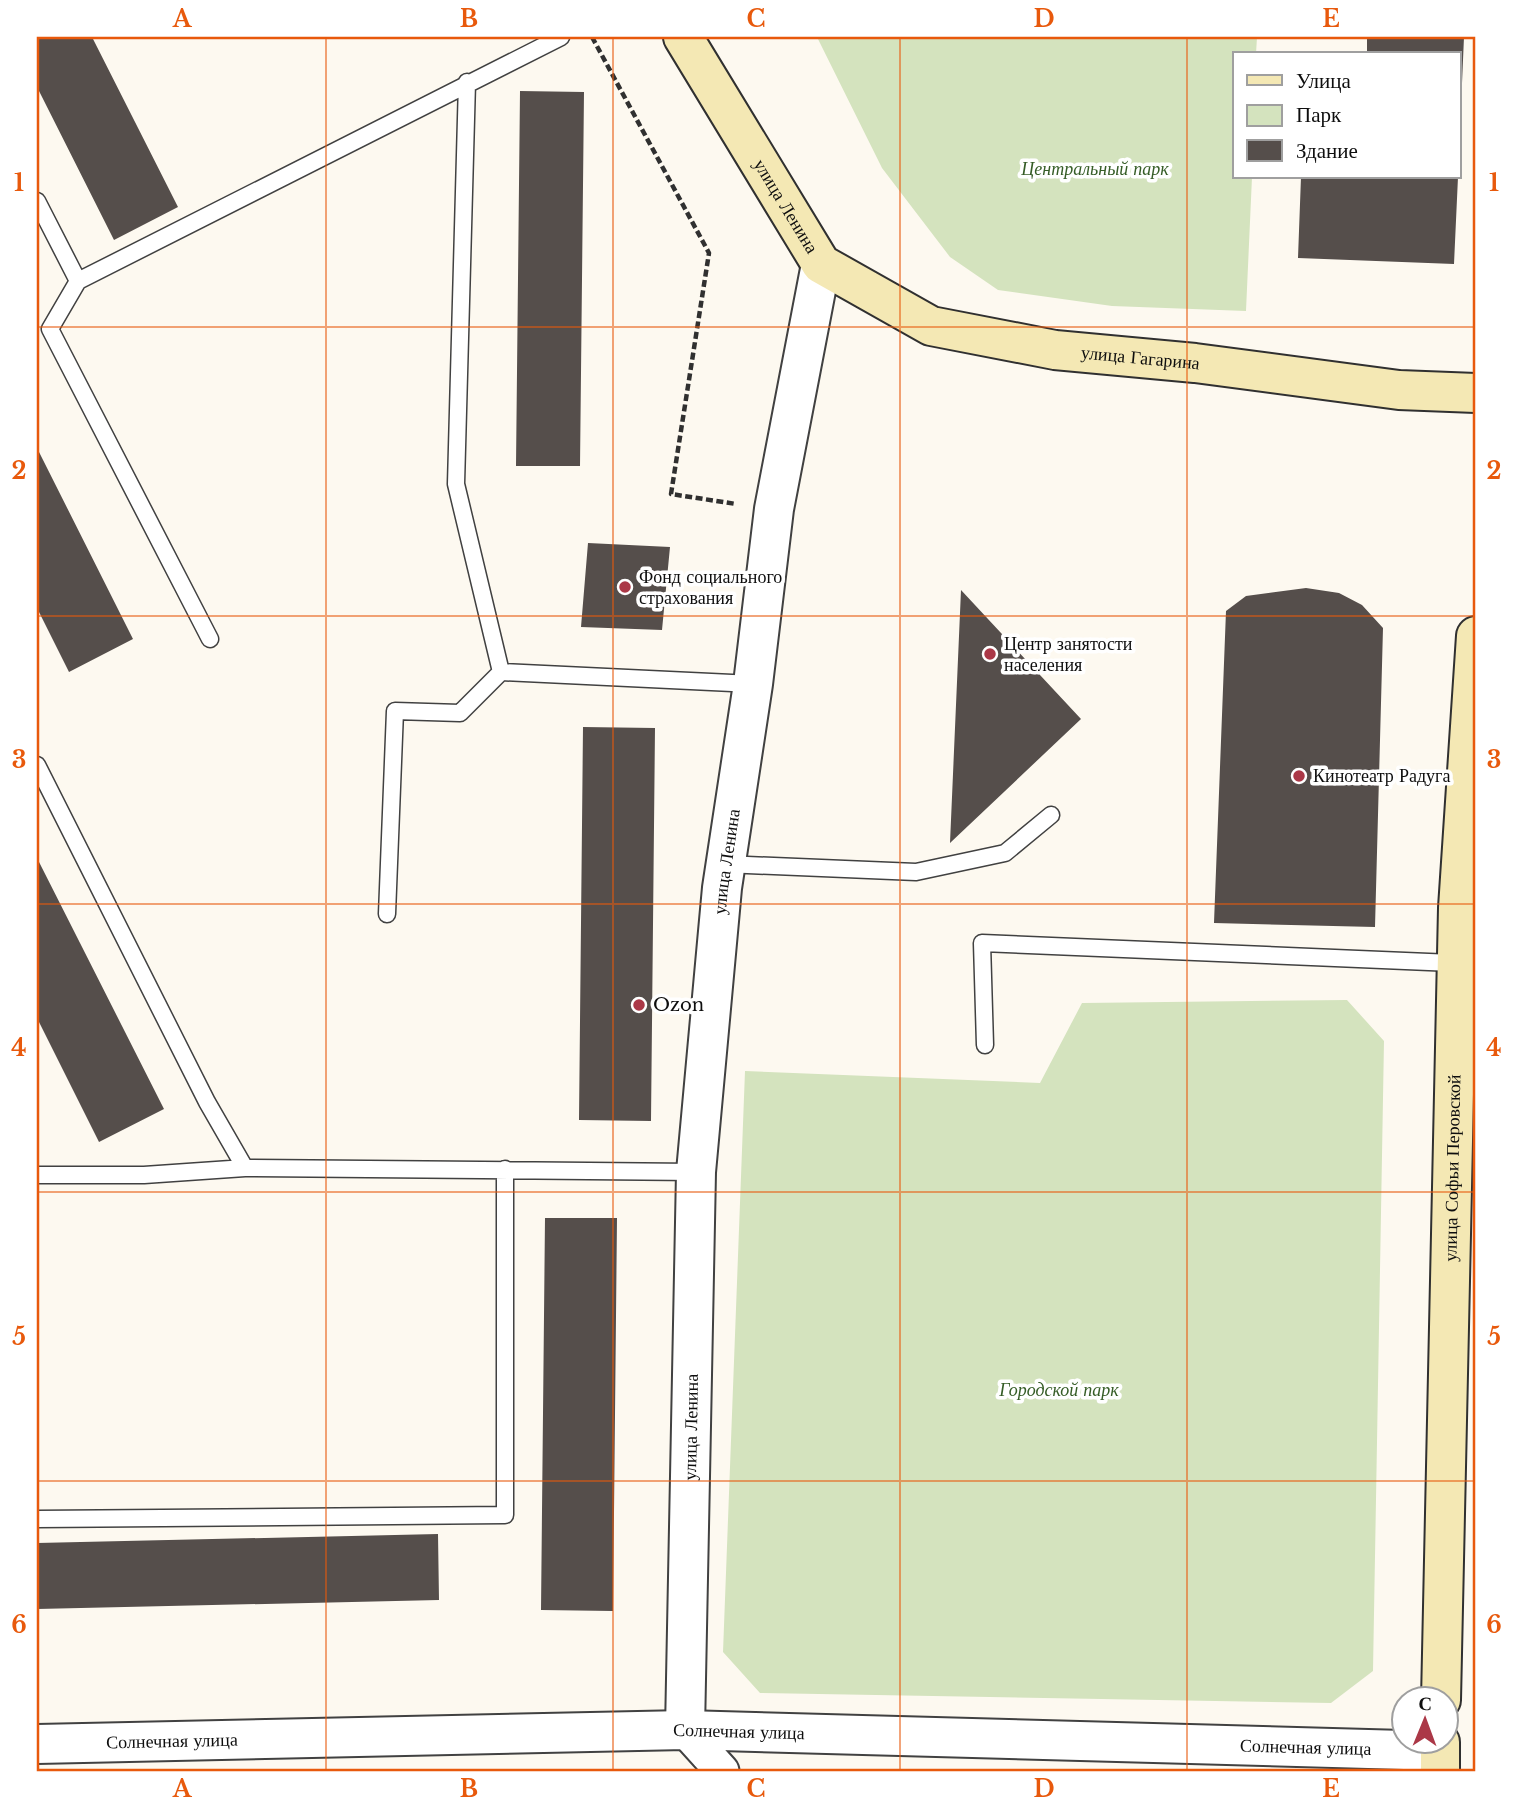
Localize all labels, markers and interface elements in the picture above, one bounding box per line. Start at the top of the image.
text: A [172,5,193,33]
text: B [460,5,478,33]
text: C [747,5,765,33]
text: D [1033,5,1055,33]
text: E [1322,5,1340,33]
legend [1233,52,1460,178]
text: Улица [1296,68,1351,94]
text: Парк [1296,102,1342,128]
text: Здание [1296,138,1358,164]
street label: улица Ленина [749,155,823,257]
park label: Центральный парк [1020,158,1169,180]
text: 1 [14,169,24,197]
text: 1 [1489,169,1499,197]
street label: улица Гагарина [1080,341,1201,375]
text: 2 [12,457,26,485]
text: 2 [1487,457,1501,485]
place label: Фонд социального страхования [639,566,782,609]
marker: Фонд социального страхования [617,579,633,595]
place label: Центр занятости населения [1004,633,1133,676]
marker: Центр занятости населения [982,646,998,662]
text: 3 [12,746,26,774]
text: 3 [1487,746,1501,774]
place label: Кинотеатр Радуга [1313,765,1450,787]
marker: Кинотеатр Радуга [1291,768,1307,784]
street label: улица Ленина [709,807,745,916]
place label: Ozon [653,994,704,1016]
marker: Ozon [631,997,647,1013]
text: 4 [11,1034,27,1062]
text: 4 [1486,1034,1502,1062]
street label: улица Софьи Перовской [1439,1074,1465,1262]
text: 5 [12,1323,26,1351]
text: 5 [1487,1323,1501,1351]
street label: улица Ленина [679,1374,703,1481]
park label: Городской парк [998,1379,1119,1401]
text: 6 [11,1611,27,1639]
text: 6 [1486,1611,1502,1639]
north arrow [1390,1686,1460,1756]
text: С [1418,1692,1432,1715]
street label: Солнечная улица [673,1719,805,1744]
street label: Солнечная улица [106,1729,238,1754]
street label: Солнечная улица [1240,1734,1372,1760]
text: A [172,1775,193,1803]
text: B [460,1775,478,1803]
text: C [747,1775,765,1803]
text: D [1033,1775,1055,1803]
text: E [1322,1775,1340,1803]

